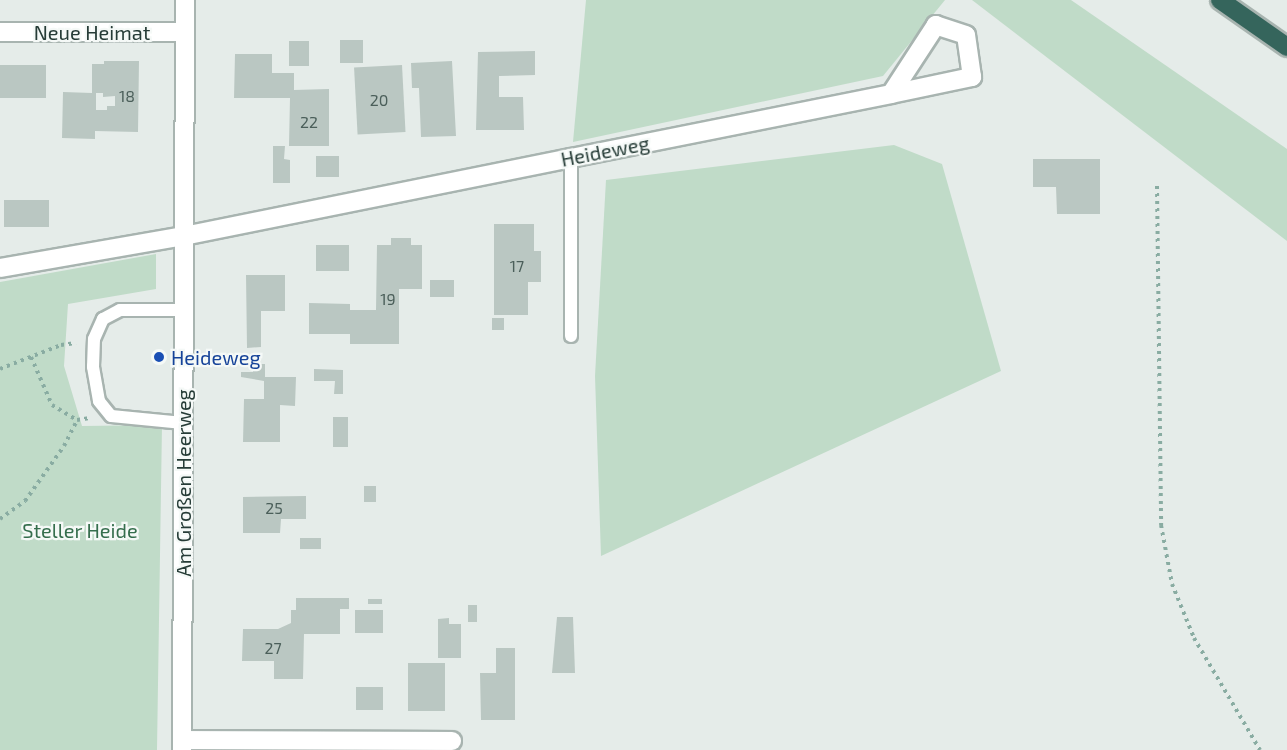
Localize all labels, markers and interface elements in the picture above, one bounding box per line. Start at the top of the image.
street label: Neue Heimat [34,20,150,44]
house number: 18 [119,86,135,106]
house number: 20 [370,90,388,110]
house number: 22 [300,112,318,132]
street label: Heideweg [559,131,651,171]
house number: 17 [510,256,524,276]
house number: 19 [380,289,396,309]
place label: Heideweg [171,345,261,369]
marker: Heideweg [152,350,166,364]
street label: Am Großen Heerweg [171,389,195,577]
house number: 25 [265,498,283,518]
park label: Steller Heide [22,518,138,542]
house number: 27 [264,638,282,658]

